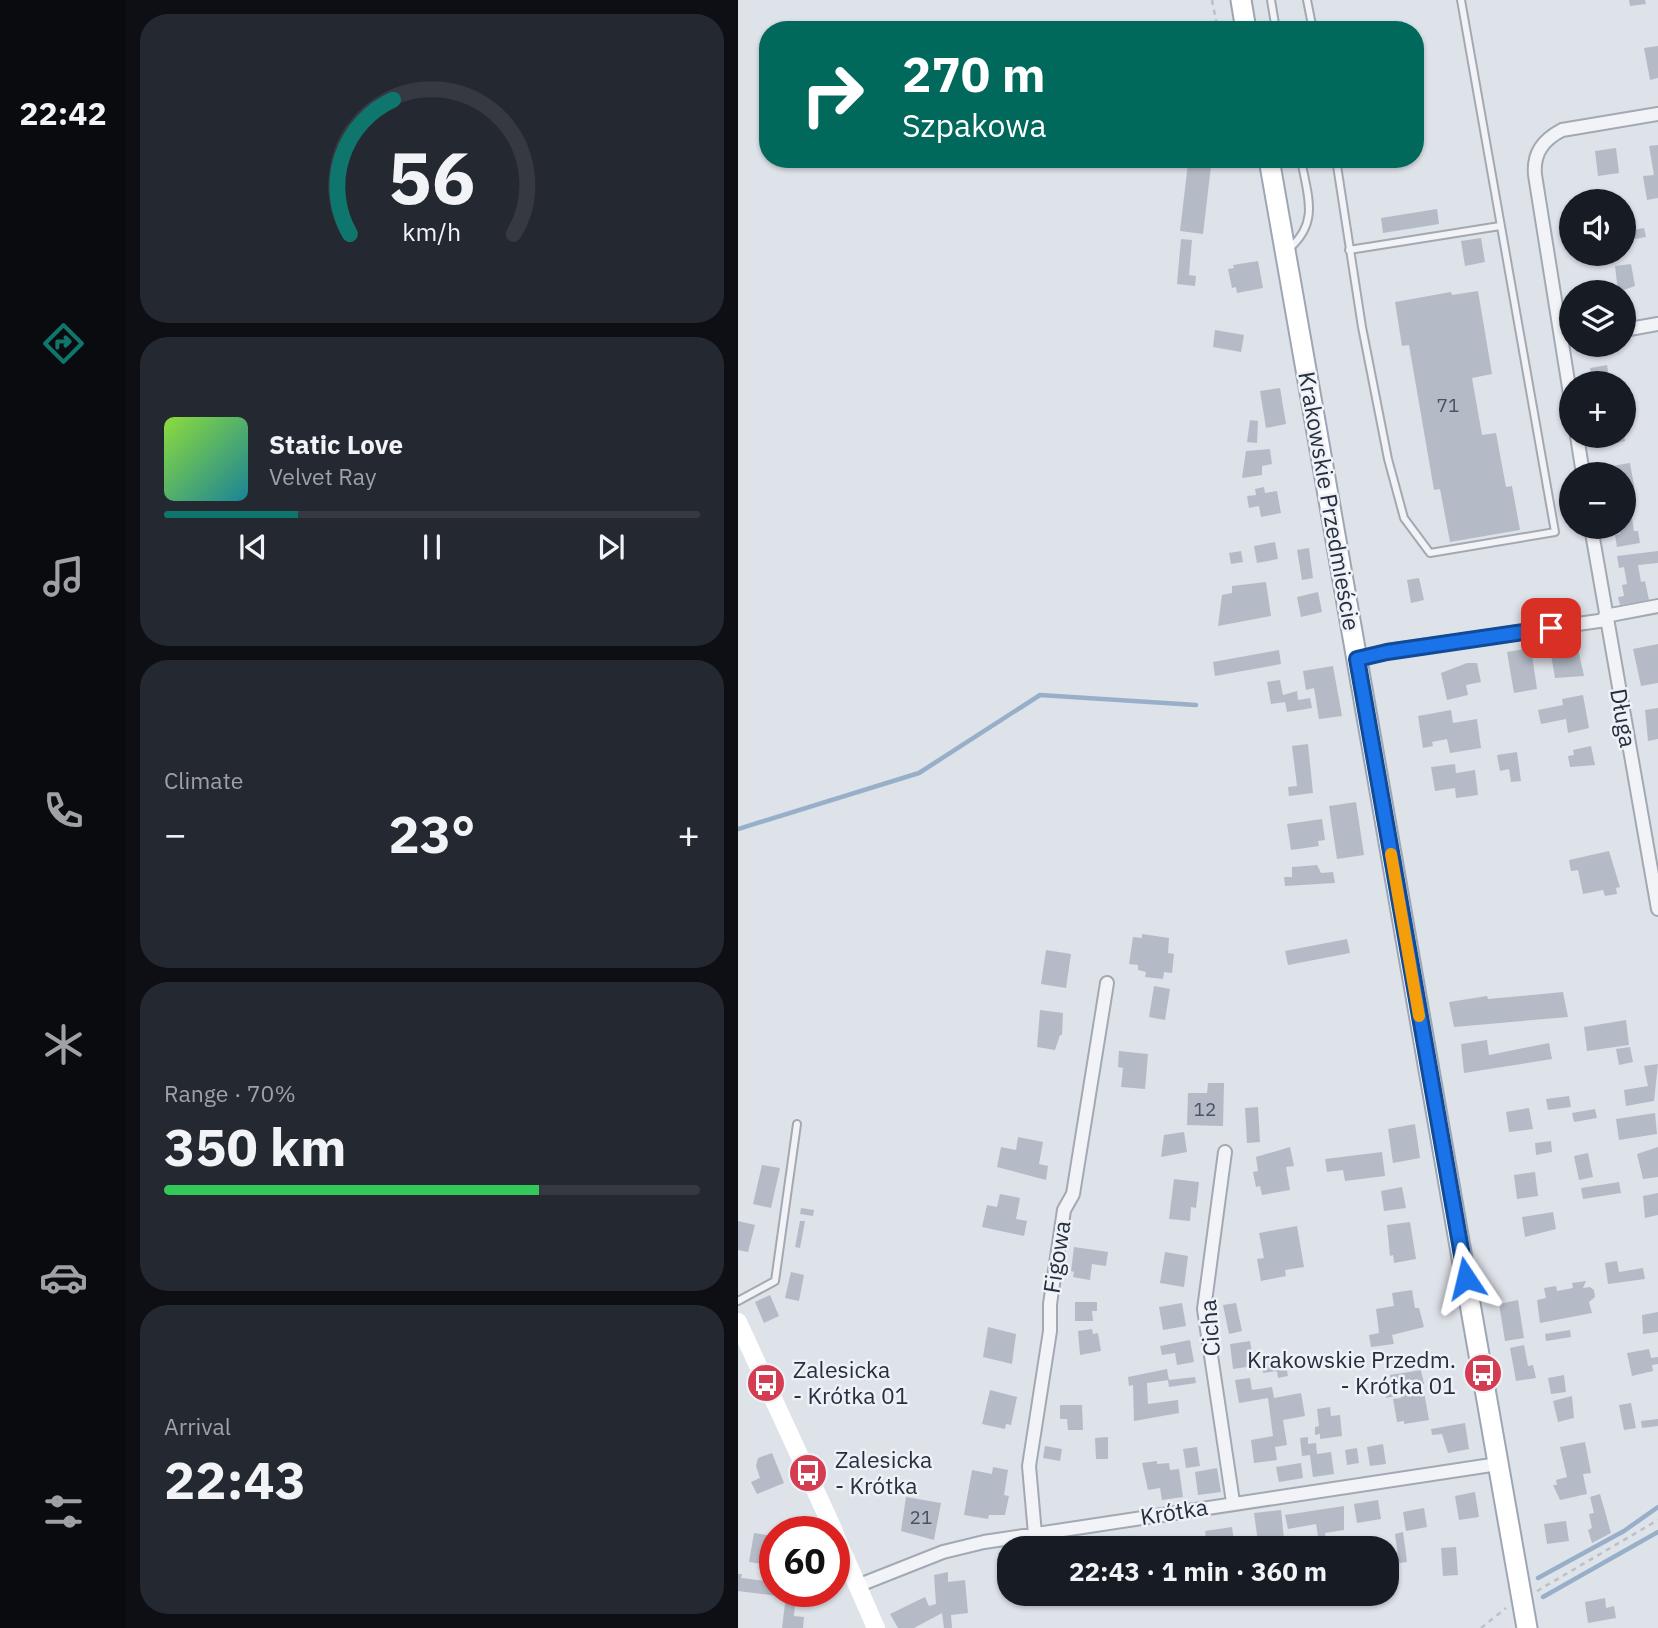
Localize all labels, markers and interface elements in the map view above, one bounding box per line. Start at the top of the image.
text: 270 m [902,42,1046,105]
icon: right [787,49,878,140]
text: 22:42 [19,92,107,134]
text: Szpakowa [902,104,1047,146]
text: 56 [388,130,476,225]
map controls [1559,189,1636,539]
button: sound [1559,189,1636,266]
text: km/h [403,215,461,248]
button: layers [1559,280,1636,357]
icon: directions [39,319,88,368]
street label: Krakowskie Przedmieście [1292,369,1368,633]
button: + [1559,371,1636,448]
house number: 71 [1437,393,1459,417]
text: Static Love [269,427,403,461]
text: Velvet Ray [269,461,376,491]
button: − [1559,462,1636,539]
icon: previous [234,528,272,566]
icon: pause [413,528,451,566]
icon: next [592,528,630,566]
icon: music [39,552,88,601]
pin [1521,598,1581,658]
icon: arrive [1532,609,1570,647]
street label: Długa [1604,686,1644,750]
text: Climate [164,765,243,795]
icon: phone [39,786,88,835]
text: 23° [389,800,475,867]
text: − [164,809,187,858]
text: + [677,809,700,858]
icon: climate [39,1020,88,1069]
text: Range · 70% [164,1078,296,1108]
house number: 12 [1194,1097,1216,1121]
text: 350 km [164,1113,346,1180]
street label: Figowa [1035,1218,1077,1295]
position arrow [1429,1241,1503,1315]
icon: car [39,1253,88,1302]
street label: Cicha [1192,1299,1226,1358]
place label: Krakowskie Przedm. - Krótka 01 [1247,1344,1456,1400]
bus stop icon: Krakowskie Przedm. - Krótka 01 [1462,1352,1504,1394]
place label: Zalesicka - Krótka 01 [793,1354,909,1410]
bus stop icon: Zalesicka - Krótka 01 [745,1362,787,1404]
text: Arrival [164,1411,231,1441]
place label: Zalesicka - Krótka [835,1444,932,1500]
text: 22:43 [164,1446,306,1513]
bus stop icon: Zalesicka - Krótka [787,1452,829,1494]
icon: filters [39,1487,88,1536]
street label: Krótka [1138,1491,1210,1531]
house number: 21 [910,1505,932,1529]
speed limit sign: 60 [759,1516,850,1607]
text: 22:43 · 1 min · 360 m [1069,1554,1327,1588]

